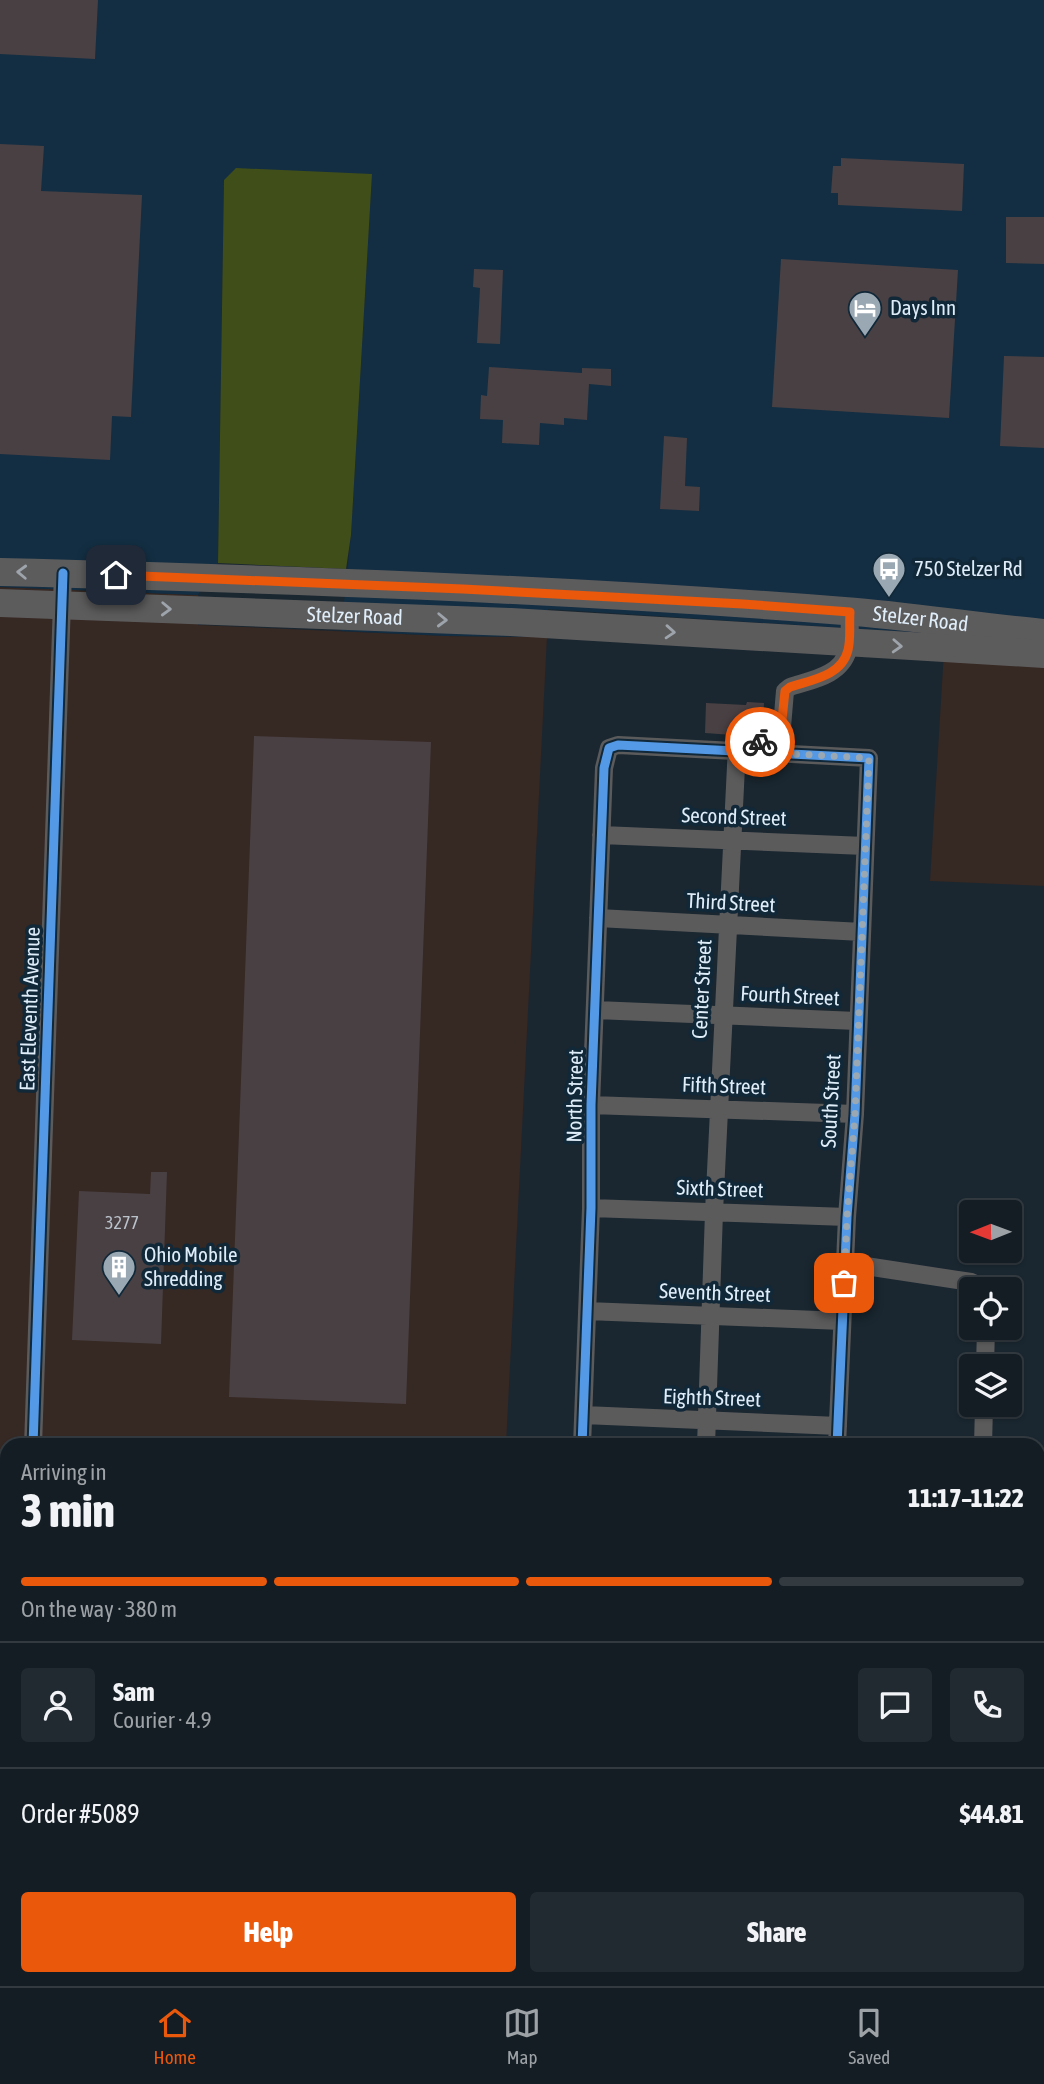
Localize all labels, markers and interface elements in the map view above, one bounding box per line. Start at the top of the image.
hotel icon: Days Inn [846,289,884,338]
place label: Days Inn [890,295,956,319]
pin [86,545,146,605]
bus stop icon: 750 Stelzer Rd [870,550,908,599]
icon: home [97,556,135,594]
place label: 750 Stelzer Rd [914,556,1023,580]
one-way arrow [17,565,28,580]
one-way arrow [161,601,172,617]
street label: Stelzer Road [306,601,403,629]
street label: Stelzer Road [872,601,970,636]
one-way arrow [437,612,448,627]
one-way arrow [664,624,675,639]
one-way arrow [891,638,902,653]
courier [725,707,795,777]
icon: bike [741,723,779,761]
street label: Second Street [681,802,787,830]
street label: Third Street [686,888,776,916]
street label: East Eleventh Avenue [14,927,44,1091]
street label: Center Street [686,939,716,1039]
street label: Fourth Street [740,980,840,1010]
street label: North Street [561,1049,587,1143]
street label: South Street [816,1053,844,1149]
street label: Fifth Street [682,1072,767,1098]
street label: Sixth Street [676,1174,764,1202]
north arrow [959,1200,1022,1264]
map controls [959,1200,1022,1417]
house number: 3277 [105,1212,139,1233]
place label: Ohio Mobile Shredding [144,1242,238,1290]
building icon: Ohio Mobile Shredding [100,1248,138,1297]
pin [814,1253,874,1313]
icon: bag [825,1264,863,1302]
button: locate [959,1277,1022,1340]
street label: Seventh Street [659,1278,771,1306]
button: layers [959,1354,1022,1417]
street label: Eighth Street [663,1383,762,1411]
text: Arriving in [21,1459,107,1485]
text: 11:17–11:22 [908,1483,1024,1513]
text: 3 min [21,1484,115,1537]
text: On the way · 380 m [21,1596,177,1622]
button: person [21,1668,95,1742]
button: chat [858,1668,932,1742]
button: phone [950,1668,1024,1742]
text: Sam [113,1677,155,1707]
text: Courier · 4.9 [113,1707,212,1733]
text: Order #5089 [21,1799,140,1829]
text: $44.81 [960,1799,1024,1829]
button: Help [21,1892,516,1972]
button: Share [530,1892,1024,1972]
tab: Home [154,2004,196,2068]
tab: Map [503,2004,541,2068]
tab: Saved [848,2004,890,2068]

